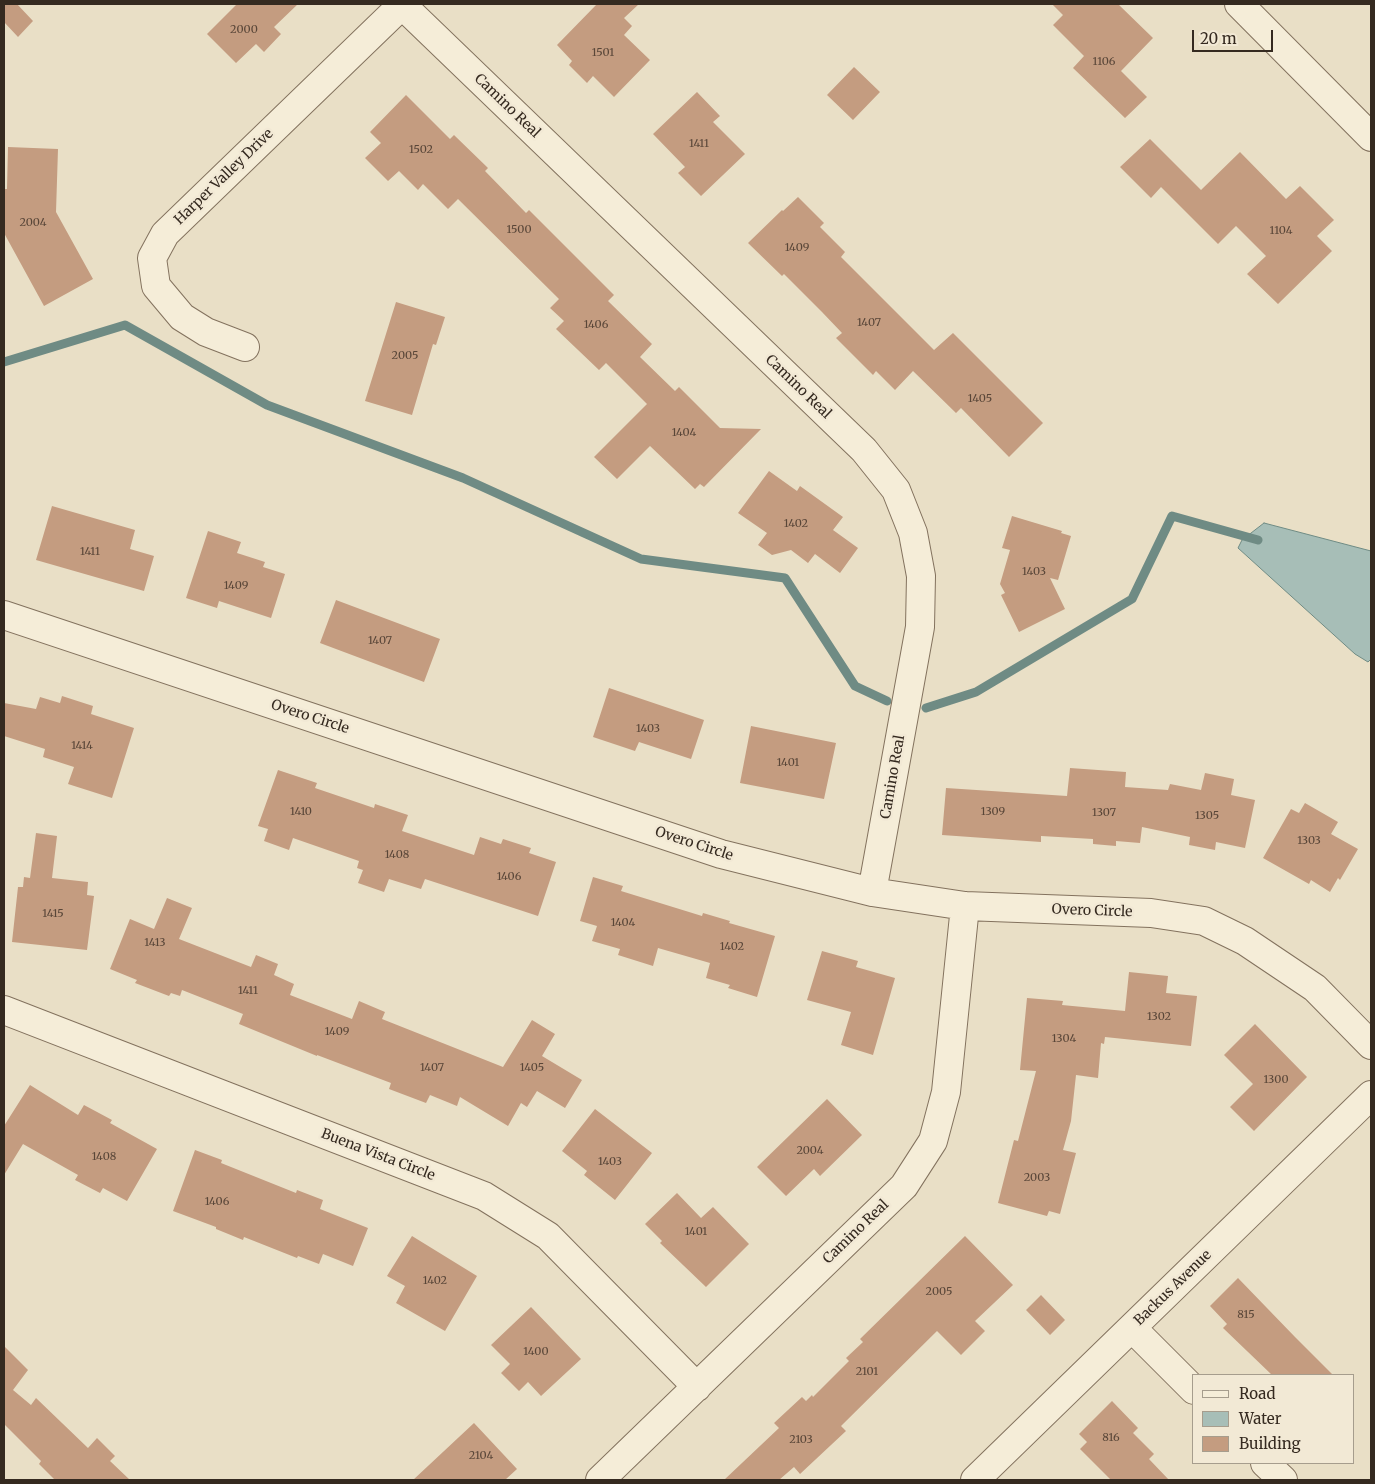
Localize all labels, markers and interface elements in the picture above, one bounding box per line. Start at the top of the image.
scale bar [1195,20,1276,52]
house number: 2000 [230,23,258,37]
text: 20 m [1200,29,1237,48]
house number: 1501 [592,46,614,60]
house number: 1106 [1093,55,1115,69]
street label: Camino Real [471,71,543,141]
street label: Harper Valley Drive [171,125,277,229]
house number: 1411 [689,137,709,151]
house number: 1502 [409,143,433,157]
house number: 2004 [19,216,47,230]
house number: 1500 [506,223,532,237]
house number: 1104 [1270,224,1292,238]
house number: 1409 [785,241,809,255]
house number: 1407 [857,316,881,330]
house number: 1406 [584,318,608,332]
house number: 2005 [392,349,418,363]
street label: Camino Real [762,352,834,422]
house number: 1405 [968,392,992,406]
house number: 1404 [672,426,696,440]
house number: 1402 [784,517,808,531]
house number: 1411 [80,545,100,559]
house number: 1403 [1022,565,1046,579]
house number: 1409 [224,579,248,593]
house number: 1407 [368,634,392,648]
street label: Overo Circle [269,696,351,738]
house number: 1403 [636,722,660,736]
street label: Camino Real [877,734,909,820]
house number: 1414 [71,739,93,753]
house number: 1401 [777,756,799,770]
house number: 1410 [290,805,312,819]
house number: 1309 [981,805,1005,819]
house number: 1307 [1092,806,1116,820]
house number: 1305 [1195,809,1219,823]
street label: Overo Circle [653,823,735,865]
house number: 1303 [1297,834,1321,848]
house number: 1408 [385,848,409,862]
house number: 1406 [497,870,521,884]
street label: Overo Circle [1051,901,1133,921]
house number: 1415 [42,907,64,921]
house number: 1404 [611,916,635,930]
house number: 1413 [144,936,166,950]
house number: 1402 [720,940,744,954]
house number: 1411 [238,984,258,998]
house number: 1302 [1147,1010,1171,1024]
house number: 1409 [325,1025,349,1039]
house number: 1304 [1052,1032,1076,1046]
house number: 1407 [420,1061,444,1075]
house number: 1405 [520,1061,544,1075]
house number: 1300 [1263,1073,1289,1087]
street label: Buena Vista Circle [319,1126,437,1184]
house number: 2004 [796,1144,824,1158]
house number: 1408 [92,1150,116,1164]
house number: 1403 [598,1155,622,1169]
house number: 2003 [1024,1171,1050,1185]
house number: 1406 [205,1195,229,1209]
street label: Camino Real [820,1197,892,1267]
house number: 1401 [685,1225,707,1239]
street label: Backus Avenue [1131,1247,1215,1329]
house number: 1402 [423,1274,447,1288]
house number: 2005 [926,1285,952,1299]
house number: 815 [1237,1308,1255,1322]
house number: 1400 [523,1345,549,1359]
house number: 2101 [856,1365,878,1379]
legend [1192,1374,1355,1464]
text: Road [1239,1384,1275,1403]
text: Water [1239,1409,1281,1428]
house number: 816 [1102,1431,1120,1445]
house number: 2103 [789,1433,813,1447]
text: Building [1239,1434,1301,1453]
house number: 2104 [469,1449,493,1463]

